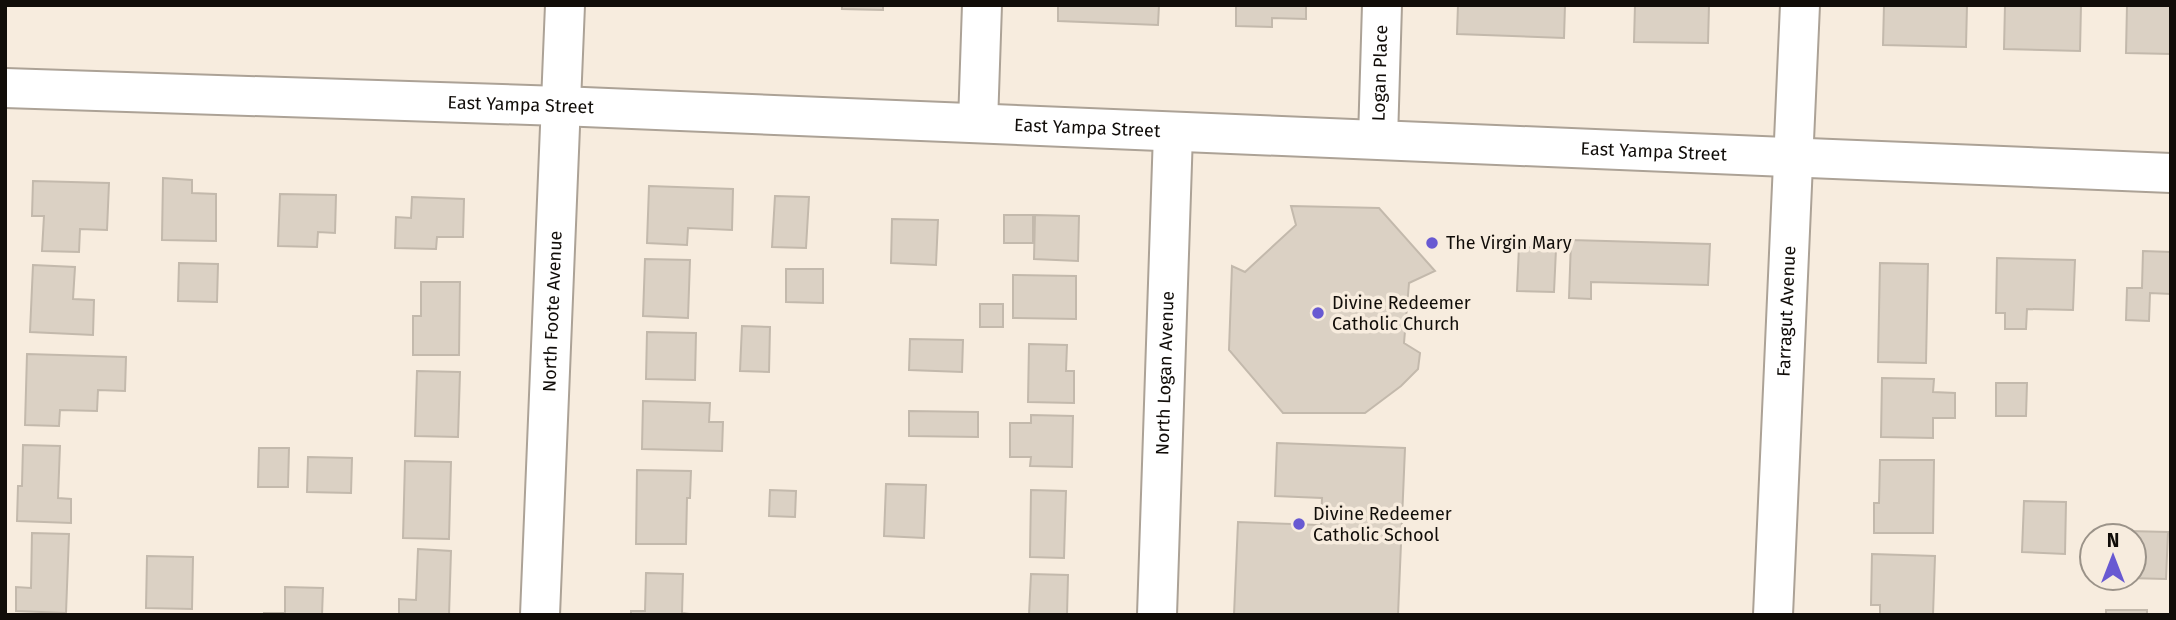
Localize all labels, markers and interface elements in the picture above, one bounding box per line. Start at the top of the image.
street label: Logan Place [1368,24,1392,122]
street label: East Yampa Street [447,91,595,118]
street label: East Yampa Street [1014,114,1161,142]
street label: East Yampa Street [1580,137,1728,166]
street label: North Foote Avenue [538,230,567,392]
place label: The Virgin Mary [1446,232,1572,254]
marker: The Virgin Mary [1424,235,1440,251]
street label: Farragut Avenue [1773,245,1800,377]
street label: North Logan Avenue [1151,291,1179,456]
place label: Divine Redeemer Catholic Church [1332,292,1471,335]
marker: Divine Redeemer Catholic Church [1310,305,1326,321]
place label: Divine Redeemer Catholic School [1313,503,1452,546]
marker: Divine Redeemer Catholic School [1291,516,1307,532]
north arrow [2078,522,2148,592]
text: N [2107,529,2119,552]

